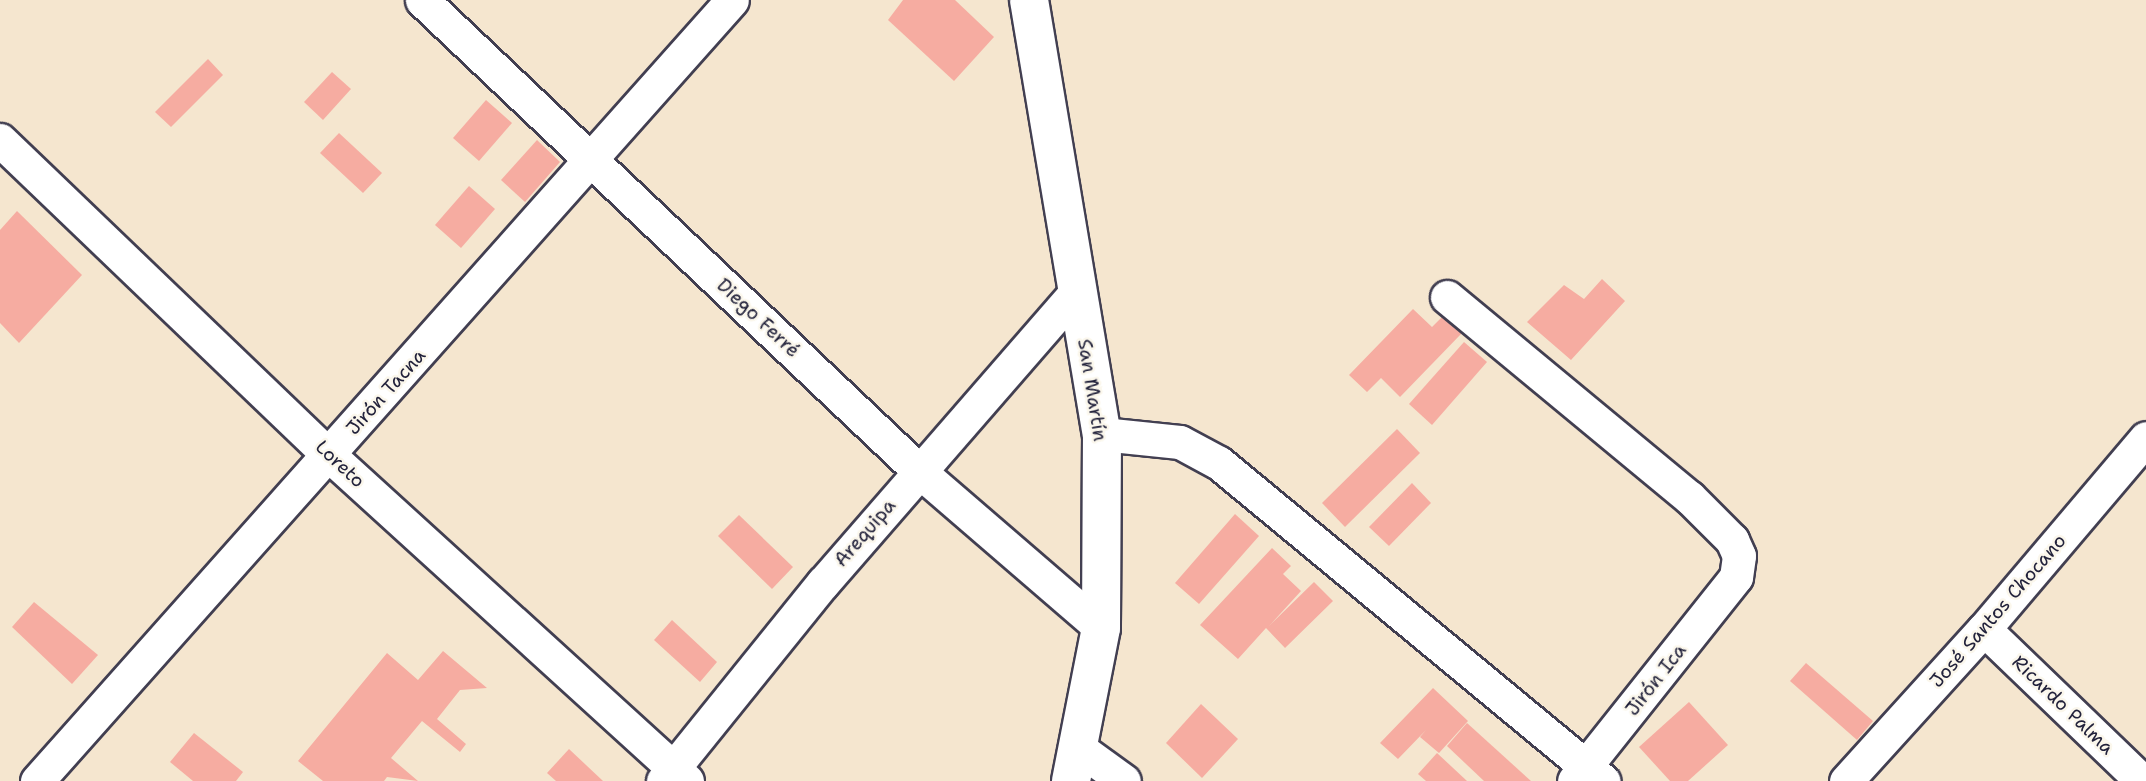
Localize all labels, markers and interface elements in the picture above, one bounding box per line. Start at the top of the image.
street label: Diego Ferré [712,274,804,362]
street label: San Martín [1073,337,1111,443]
street label: Jirón Tacna [342,344,430,440]
street label: Loreto [311,436,369,492]
street label: Arequipa [830,495,900,571]
street label: José Santos Chocano [1925,530,2071,692]
street label: Jirón Ica [1621,640,1691,720]
street label: Ricardo Palma [2007,651,2119,759]

